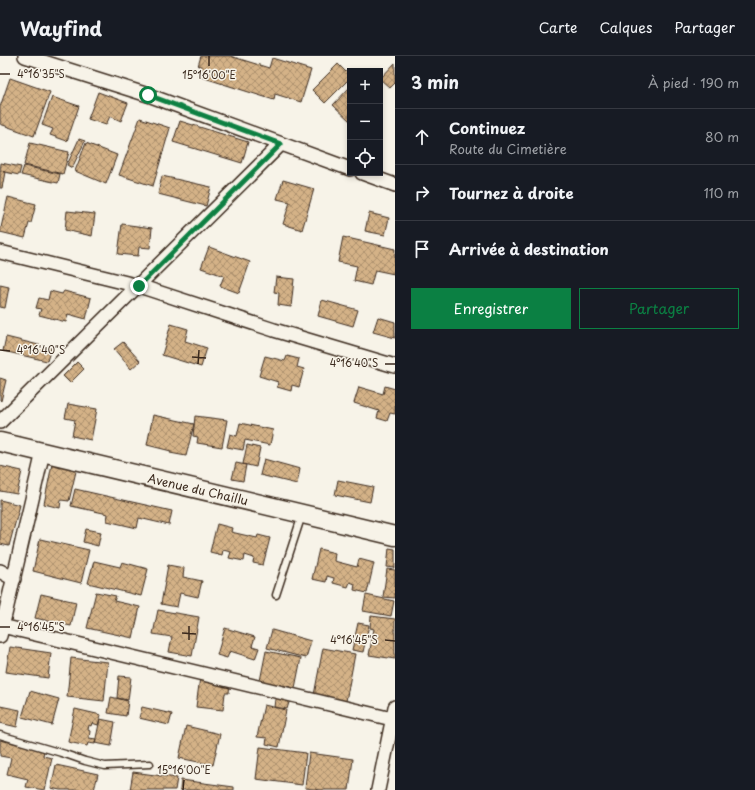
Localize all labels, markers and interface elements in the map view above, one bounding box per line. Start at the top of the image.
text: Wayfind [20,14,102,42]
text: Carte [539,17,578,38]
text: Calques [600,17,652,38]
text: Partager [674,17,735,38]
text: 4°16'35"S [17,66,65,81]
text: 15°16'00"E [182,67,236,82]
map controls [347,68,383,176]
button: + [347,68,383,104]
text: 3 min [411,69,459,95]
text: À pied · 190 m [648,73,739,92]
route start [139,86,157,104]
button: − [347,104,383,140]
text: Continuez [449,116,525,139]
icon: ahead [411,126,433,148]
text: 80 m [705,127,739,146]
text: Route du Cimetière [449,139,567,158]
button: locate [347,140,383,176]
text: Tournez à droite [449,181,574,204]
icon: right [411,182,433,204]
text: 110 m [704,183,739,202]
text: Arrivée à destination [449,237,609,260]
icon: arrive [411,238,433,260]
route end [130,277,148,295]
button: Enregistrer [411,288,571,329]
button: Partager [579,288,739,329]
text: 4°16'40"S [17,342,65,357]
text: 4°16'40"S [330,355,378,370]
street label: Avenue du Chaillu [146,469,250,509]
text: 4°16'45"S [17,619,65,634]
text: 4°16'45"S [330,632,378,647]
text: 15°16'00"E [157,762,211,777]

